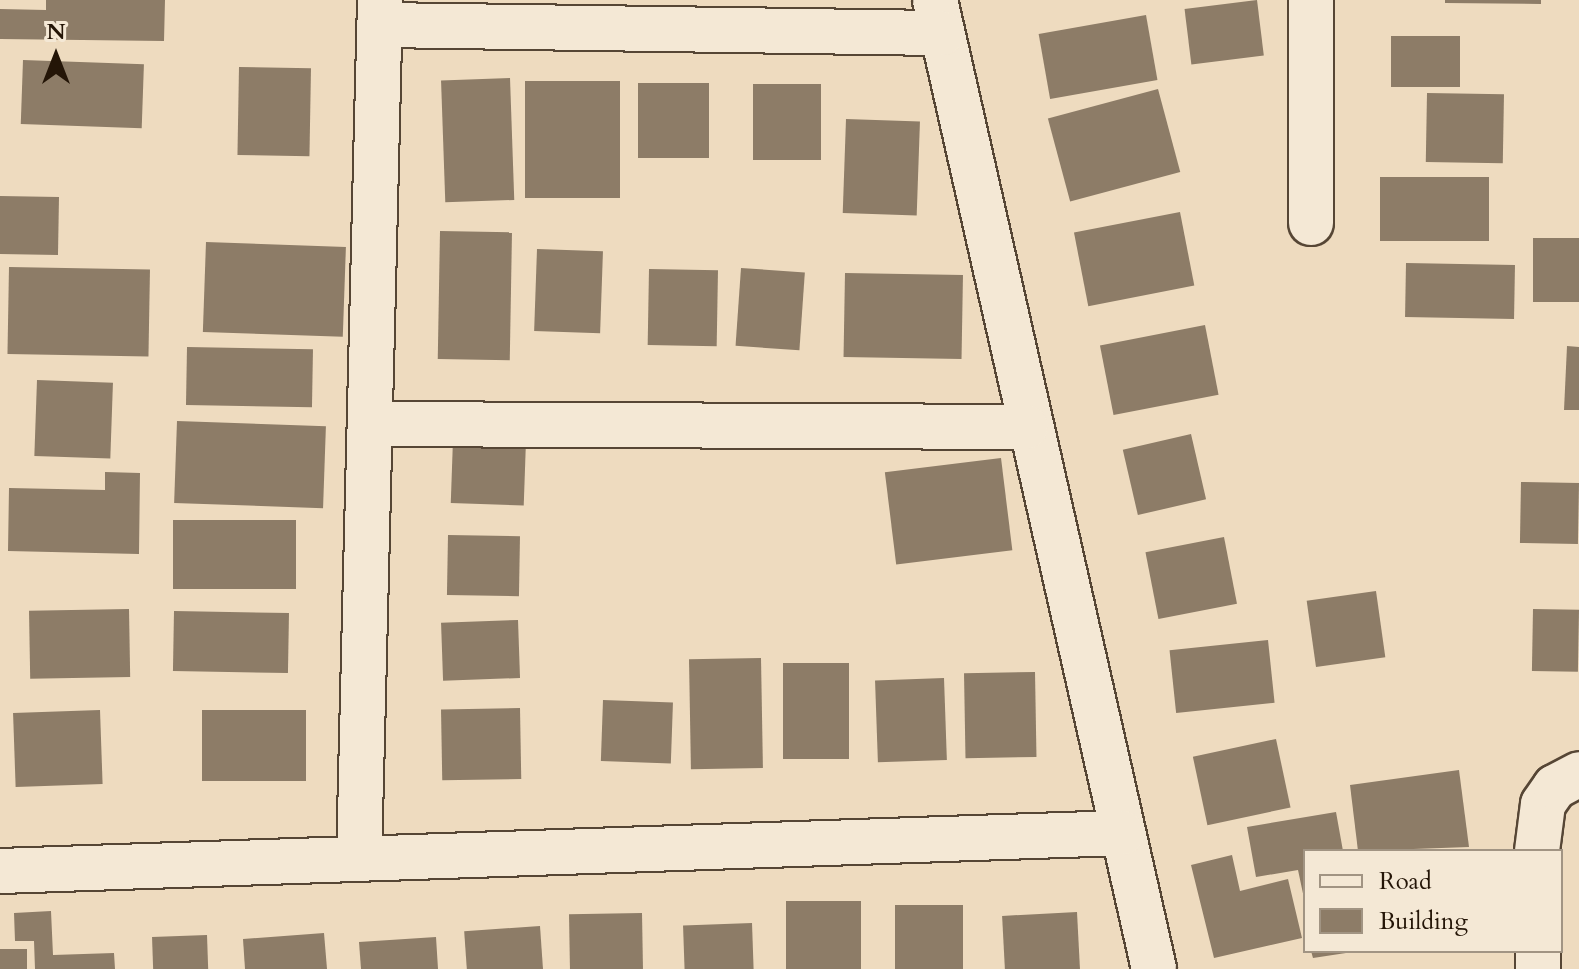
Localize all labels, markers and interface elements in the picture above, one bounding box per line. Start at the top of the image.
north arrow [16,16,96,96]
text: N [46,17,66,47]
legend [1303,849,1563,953]
text: Road [1379,865,1432,898]
text: Building [1379,905,1468,938]

